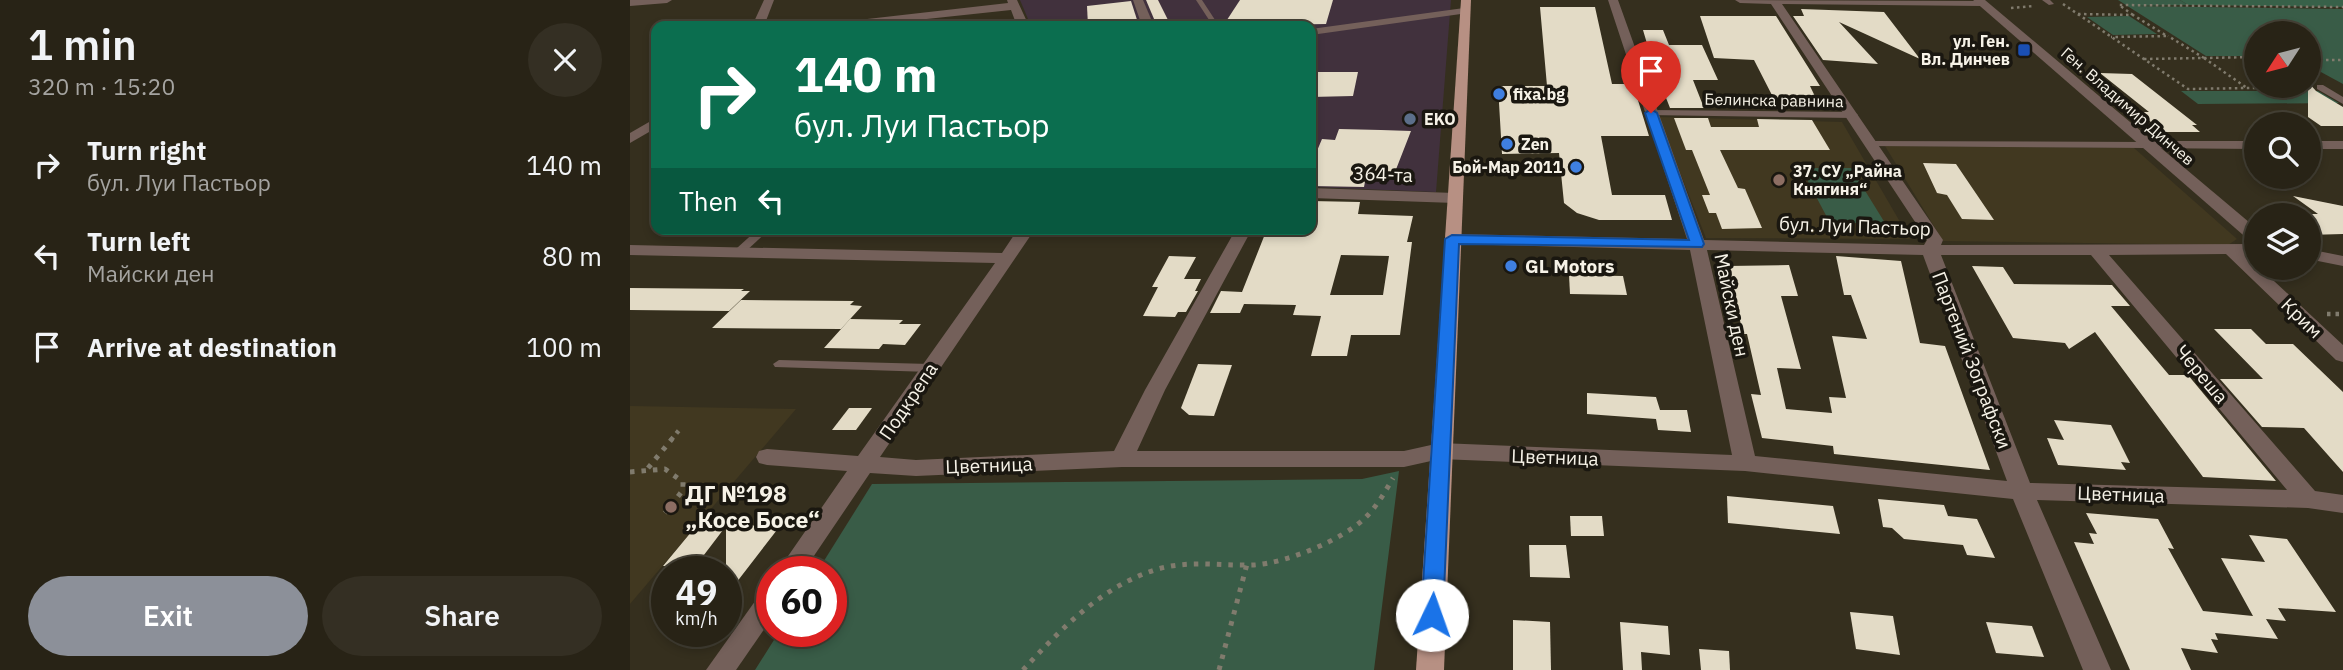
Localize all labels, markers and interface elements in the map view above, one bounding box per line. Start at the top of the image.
text: 1 min [28,17,137,72]
north arrow [2244,21,2320,98]
map controls [2244,21,2321,280]
button: close [528,23,602,97]
place label: ул. Ген. Вл. Динчев [1921,31,2010,69]
pin [1621,41,1681,113]
text: 140 m [794,42,938,105]
marker: ул. Ген. Вл. Динчев [2016,42,2032,58]
street label: Ген. Владимир Динчев [2057,43,2199,169]
icon: right [679,49,770,140]
icon: arrive [1632,52,1670,90]
text: 320 m · 15:20 [28,71,175,101]
place label: fixa.bg [1513,84,1565,104]
marker: fixa.bg [1491,86,1507,102]
street label: Белинска равнина [1704,89,1844,111]
text: бул. Луи Пастьор [794,104,1050,146]
place label: EKO [1424,109,1456,129]
marker: EKO [1402,111,1418,127]
button: search [2244,112,2321,189]
text: Turn right [87,133,206,167]
place label: Zen [1521,134,1549,154]
marker: Zen [1499,136,1515,152]
icon: right [28,146,66,184]
text: 140 m [526,148,602,182]
place label: Бой-Мар 2011 [1452,157,1562,177]
marker: Бой-Мар 2011 [1568,159,1584,175]
street label: 364-та [1353,161,1413,187]
place label: 37. СУ „Райна Княгиня“ [1793,161,1902,199]
text: бул. Луи Пастьор [87,167,271,197]
marker: 37. СУ „Райна Княгиня“ [1771,172,1787,188]
icon: left [752,182,790,220]
text: Then [679,184,738,218]
button: layers [2244,203,2321,280]
street label: бул. Луи Пастьор [1779,211,1931,241]
text: Turn left [87,224,190,258]
icon: left [28,237,66,275]
text: 80 m [542,239,602,273]
street label: Майски ден [1709,251,1755,359]
place label: GL Motors [1525,254,1615,278]
text: Майски ден [87,258,215,288]
marker: GL Motors [1503,258,1519,274]
street label: Партений Зографски [1927,268,2017,452]
street label: Крим [2276,293,2328,343]
icon: arrive [28,328,66,366]
text: Arrive at destination [87,330,337,364]
text: 100 m [526,330,602,364]
street label: Череша [2170,340,2234,408]
street label: Подкрепа [873,358,943,444]
street label: Цветница [1511,443,1599,471]
street label: Цветница [945,451,1033,479]
place label: ДГ №198 „Косе Босе“ [685,478,820,534]
street label: Цветница [2077,480,2165,508]
marker: ДГ №198 „Косе Босе“ [663,499,679,515]
speed limit sign: 60 [756,556,847,647]
text: 49 [675,569,718,615]
button: Exit [28,576,308,656]
button: Share [322,576,602,656]
position arrow [1395,578,1469,652]
text: km/h [675,607,718,630]

